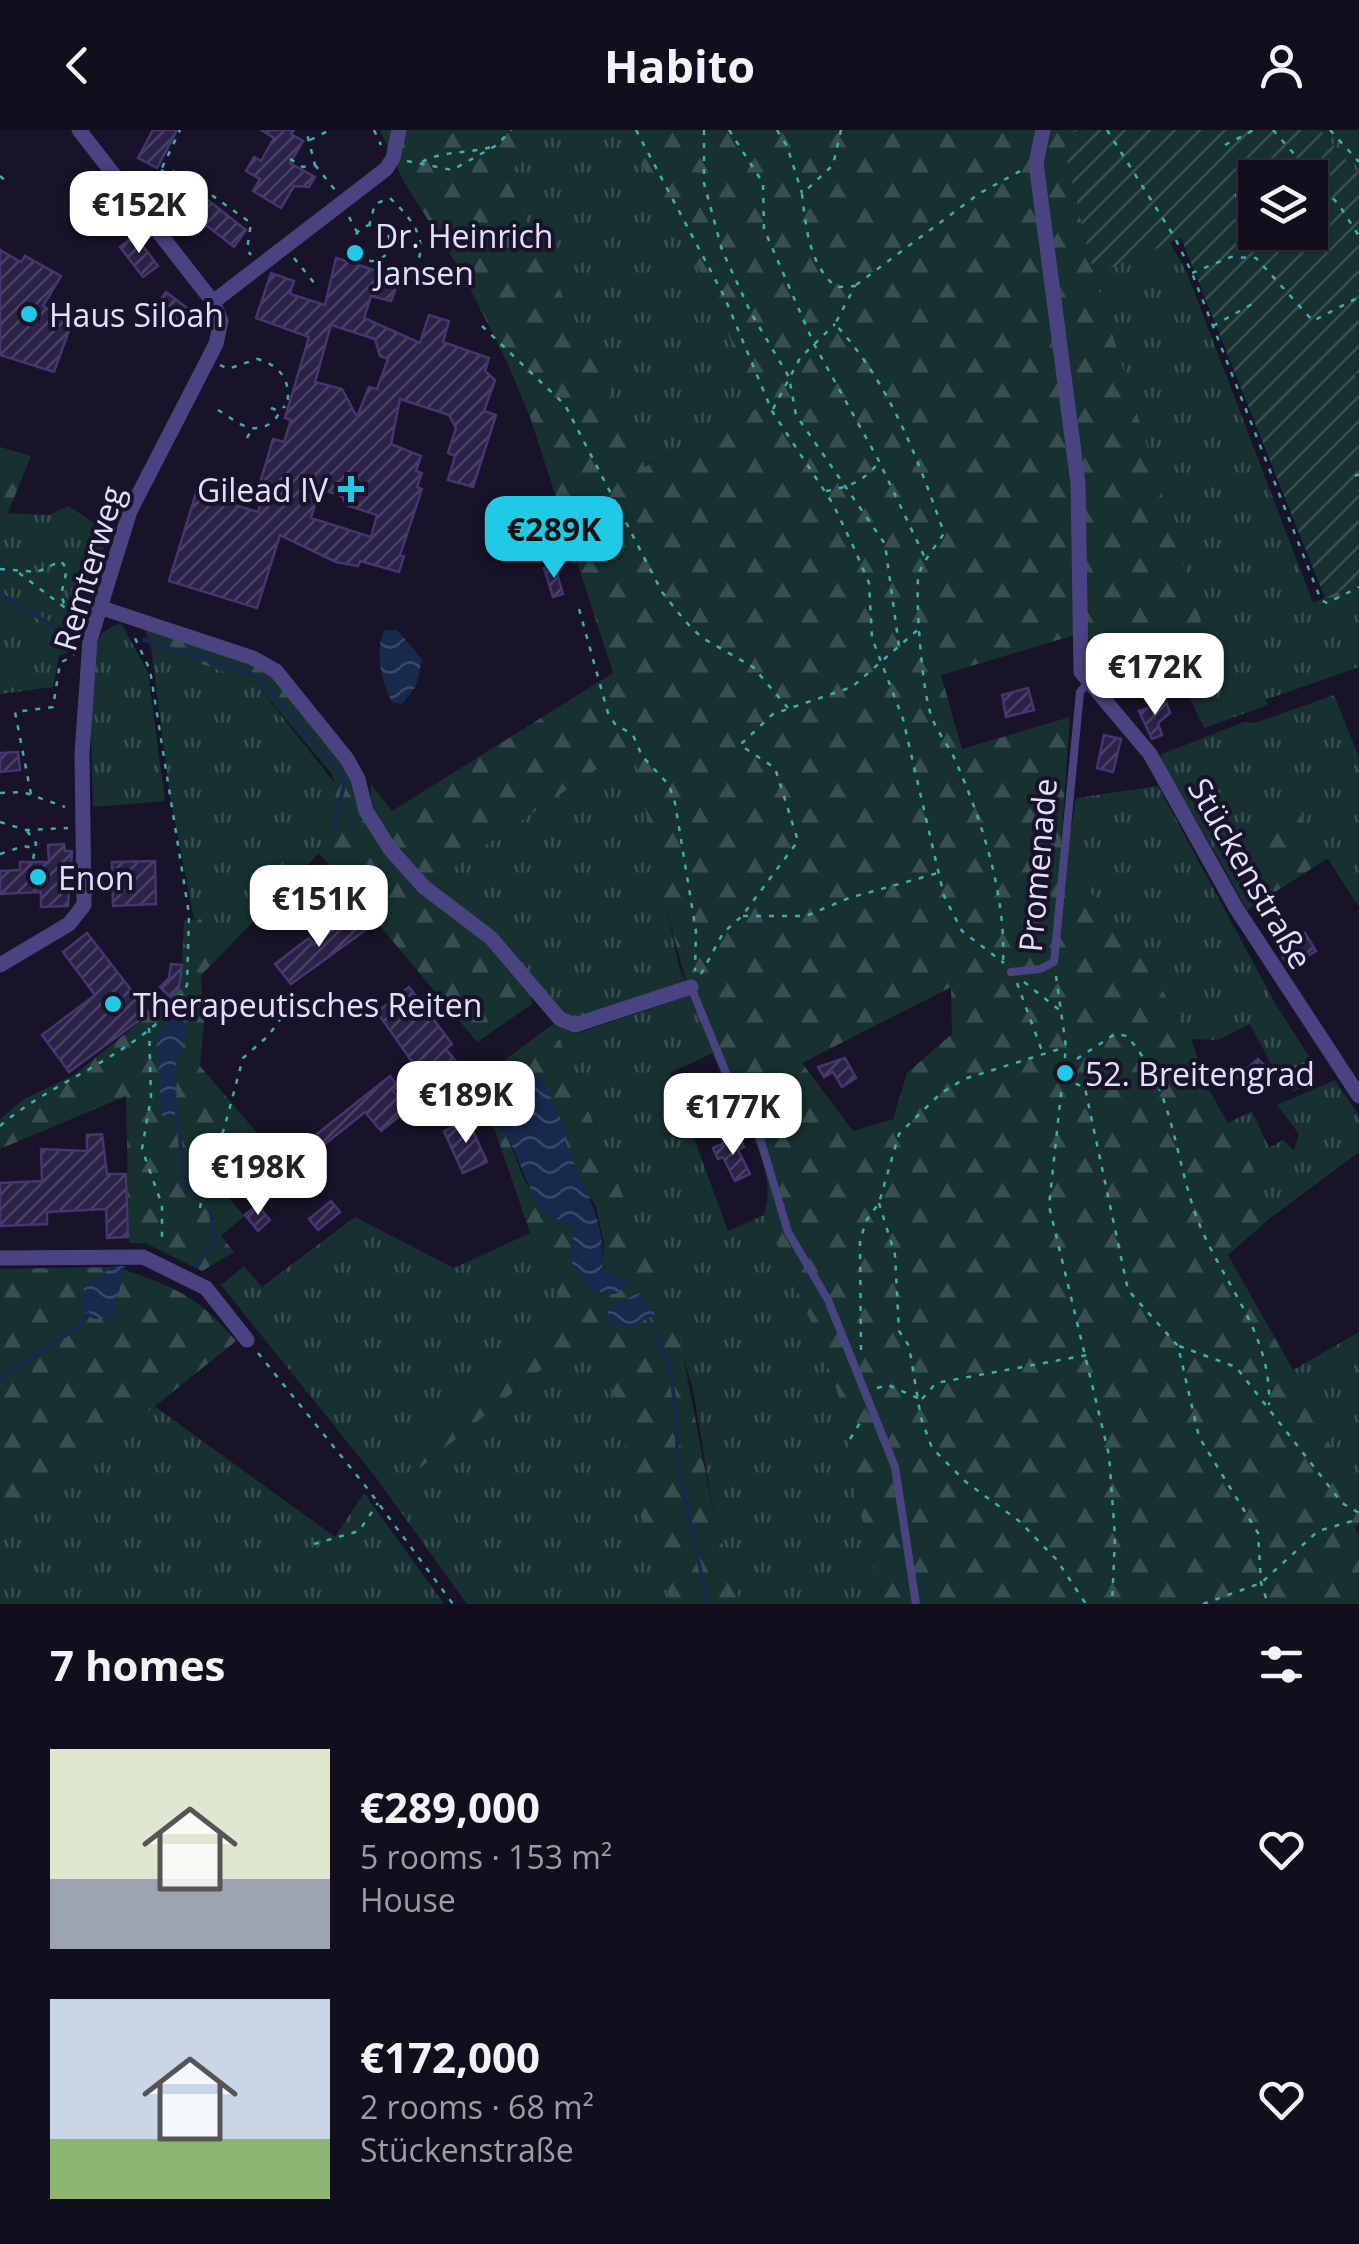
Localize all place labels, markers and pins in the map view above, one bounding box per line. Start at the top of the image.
pin: €152K [69,171,209,256]
place label: Dr. Heinrich Jansen [372,214,553,294]
marker: Dr. Heinrich Jansen [344,242,366,264]
place label: Haus Siloah [49,293,224,336]
marker: Haus Siloah [18,303,40,325]
place label: Gilead IV [197,468,329,511]
marker: Gilead IV [338,476,364,502]
pin: €289K [484,496,624,581]
pin: €172K [1085,633,1225,718]
place label: Enon [58,856,134,899]
pin: €151K [249,865,389,950]
marker: Enon [27,866,49,888]
place label: Therapeutisches Reiten [133,983,482,1026]
marker: Therapeutisches Reiten [102,993,124,1015]
place label: 52. Breitengrad [1085,1052,1315,1095]
pin: €189K [396,1061,536,1146]
marker: 52. Breitengrad [1054,1062,1076,1084]
pin: €177K [663,1073,803,1158]
pin: €198K [188,1133,328,1218]

